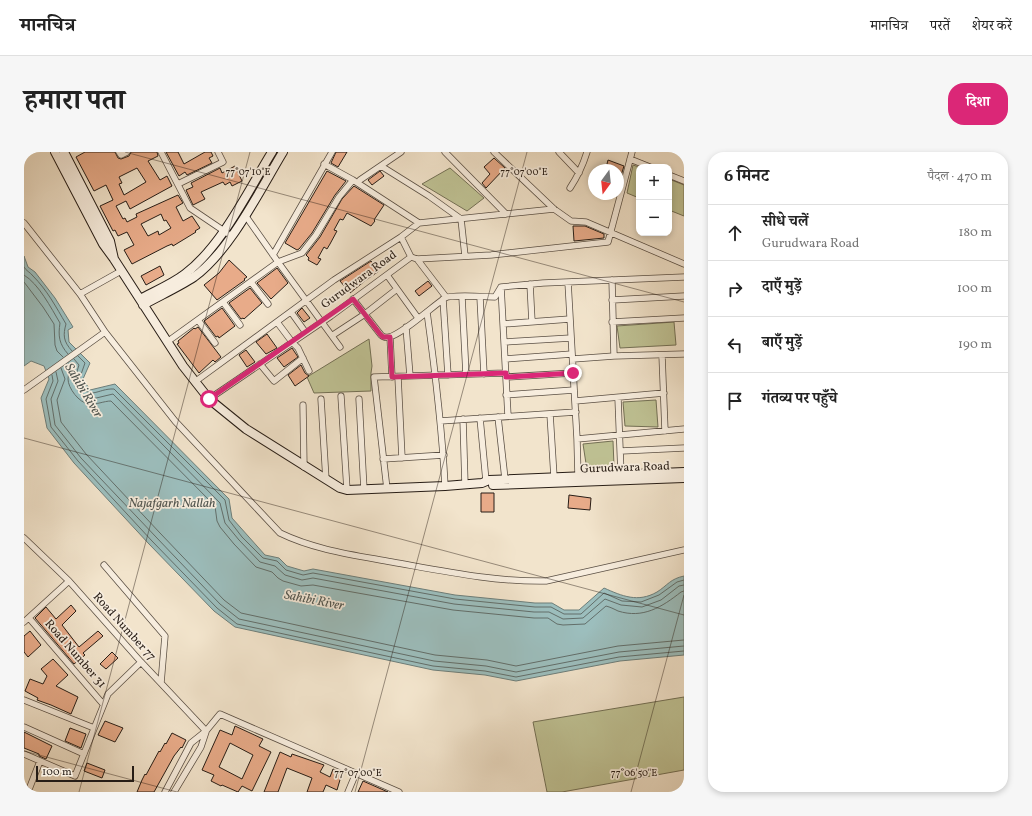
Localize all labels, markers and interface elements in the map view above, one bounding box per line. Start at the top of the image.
text: मानचित्र [20,13,75,39]
text: मानचित्र [870,17,908,36]
text: परतें [930,17,950,36]
text: शेयर करें [972,17,1012,36]
text: हमारा पता [24,82,125,121]
button: दिशा [948,83,1008,125]
north arrow [588,164,624,200]
map controls [636,164,672,236]
button: + [636,164,672,200]
text: 77°07'10"E [225,165,271,179]
text: 77°07'00"E [500,165,548,179]
text: 6 मिनट [724,165,769,188]
text: पैदल · 470 m [928,168,992,186]
button: − [636,200,672,236]
text: सीधे चलें [762,212,809,233]
icon: ahead [724,222,746,244]
text: 180 m [958,224,992,242]
text: Gurudwara Road [762,235,859,253]
street label: Gurudwara Road [318,247,400,313]
text: दाएँ मुड़ें [762,277,802,298]
icon: right [724,278,746,300]
text: 100 m [957,280,992,298]
text: बाएँ मुड़ें [762,333,802,354]
icon: left [724,334,746,356]
text: 190 m [958,336,992,354]
water label: Sahibi River [60,360,106,422]
route end [564,364,582,382]
text: गंतव्य पर पहुँचे [762,389,837,410]
route start [200,390,218,408]
icon: arrive [724,390,746,412]
street label: Gurudwara Road [580,458,670,478]
water label: Najafgarh Nallah [128,495,216,513]
water label: Sahibi River [283,586,346,616]
street label: Road Number 77 [89,589,159,665]
street label: Road Number 31 [41,616,109,692]
scale bar [36,764,134,783]
text: 100 m [42,765,72,780]
text: 77°07'00"E [334,766,382,780]
text: 77°06'50"E [611,766,657,780]

